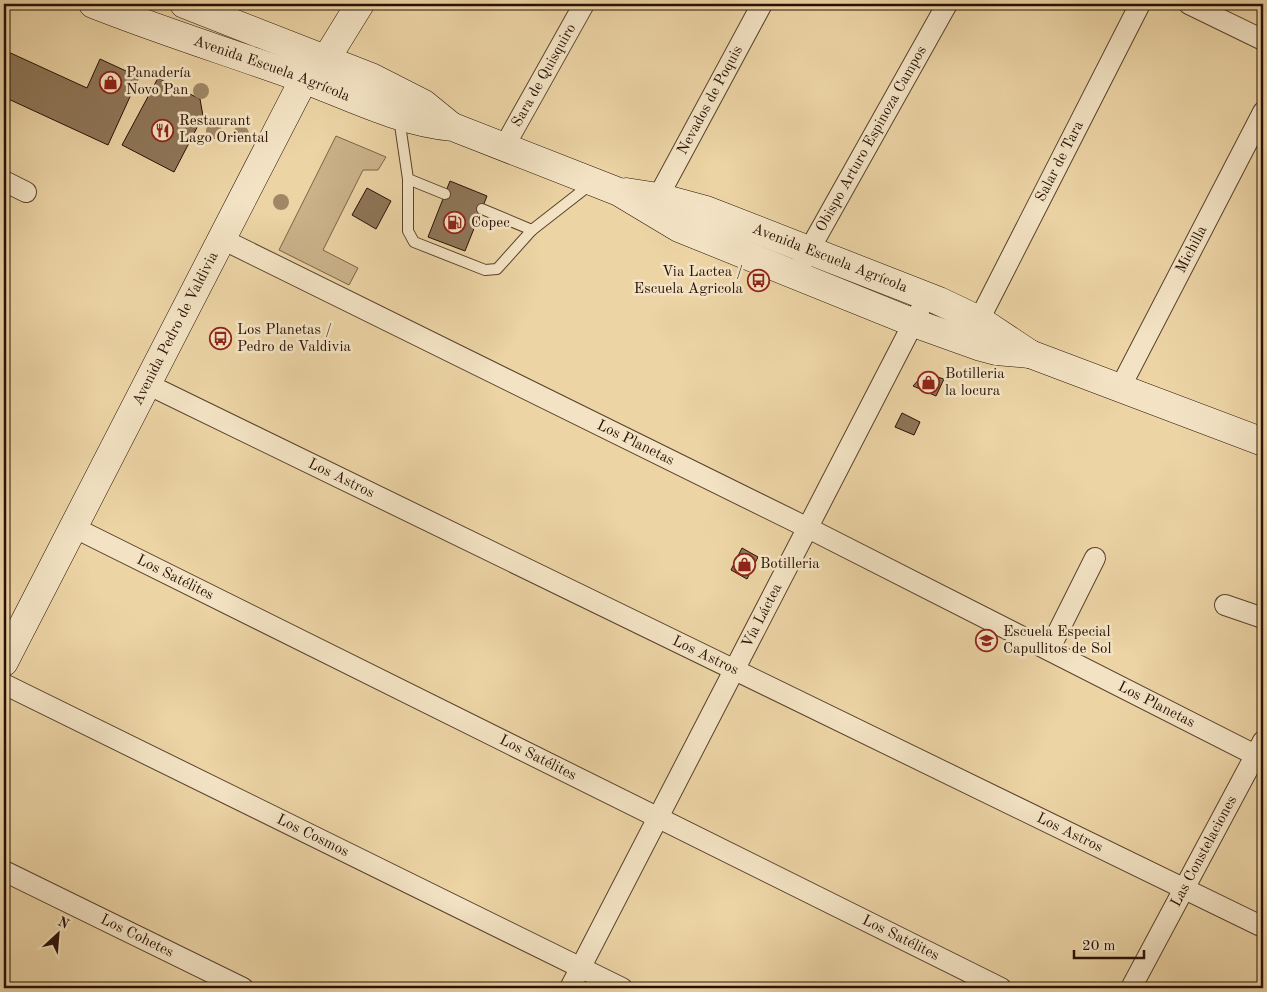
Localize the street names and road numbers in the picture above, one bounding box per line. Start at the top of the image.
street label: Sara de Quisquiro [509,21,579,130]
street label: Avenida Escuela Agrícola [191,34,353,105]
street label: Nevados de Poquis [675,43,746,157]
street label: Obispo Arturo Espinoza Campos [813,43,929,234]
street label: Salar de Tara [1033,118,1087,204]
street label: Avenida Escuela Agrícola [750,221,910,296]
street label: Michilla [1173,223,1210,276]
street label: Avenida Pedro de Valdivia [130,249,222,408]
street label: Los Planetas [594,418,677,468]
street label: Los Astros [306,456,377,501]
street label: Los Satélites [134,552,216,603]
street label: Vía Láctea [739,581,785,650]
street label: Los Astros [670,633,741,678]
street label: Los Planetas [1115,679,1197,731]
street label: Los Satélites [497,733,579,783]
street label: Las Constelaciones [1168,793,1240,909]
street label: Los Astros [1034,810,1105,855]
street label: Los Cosmos [274,812,351,860]
street label: Los Cohetes [98,912,176,960]
street label: Los Satélites [860,913,941,963]

